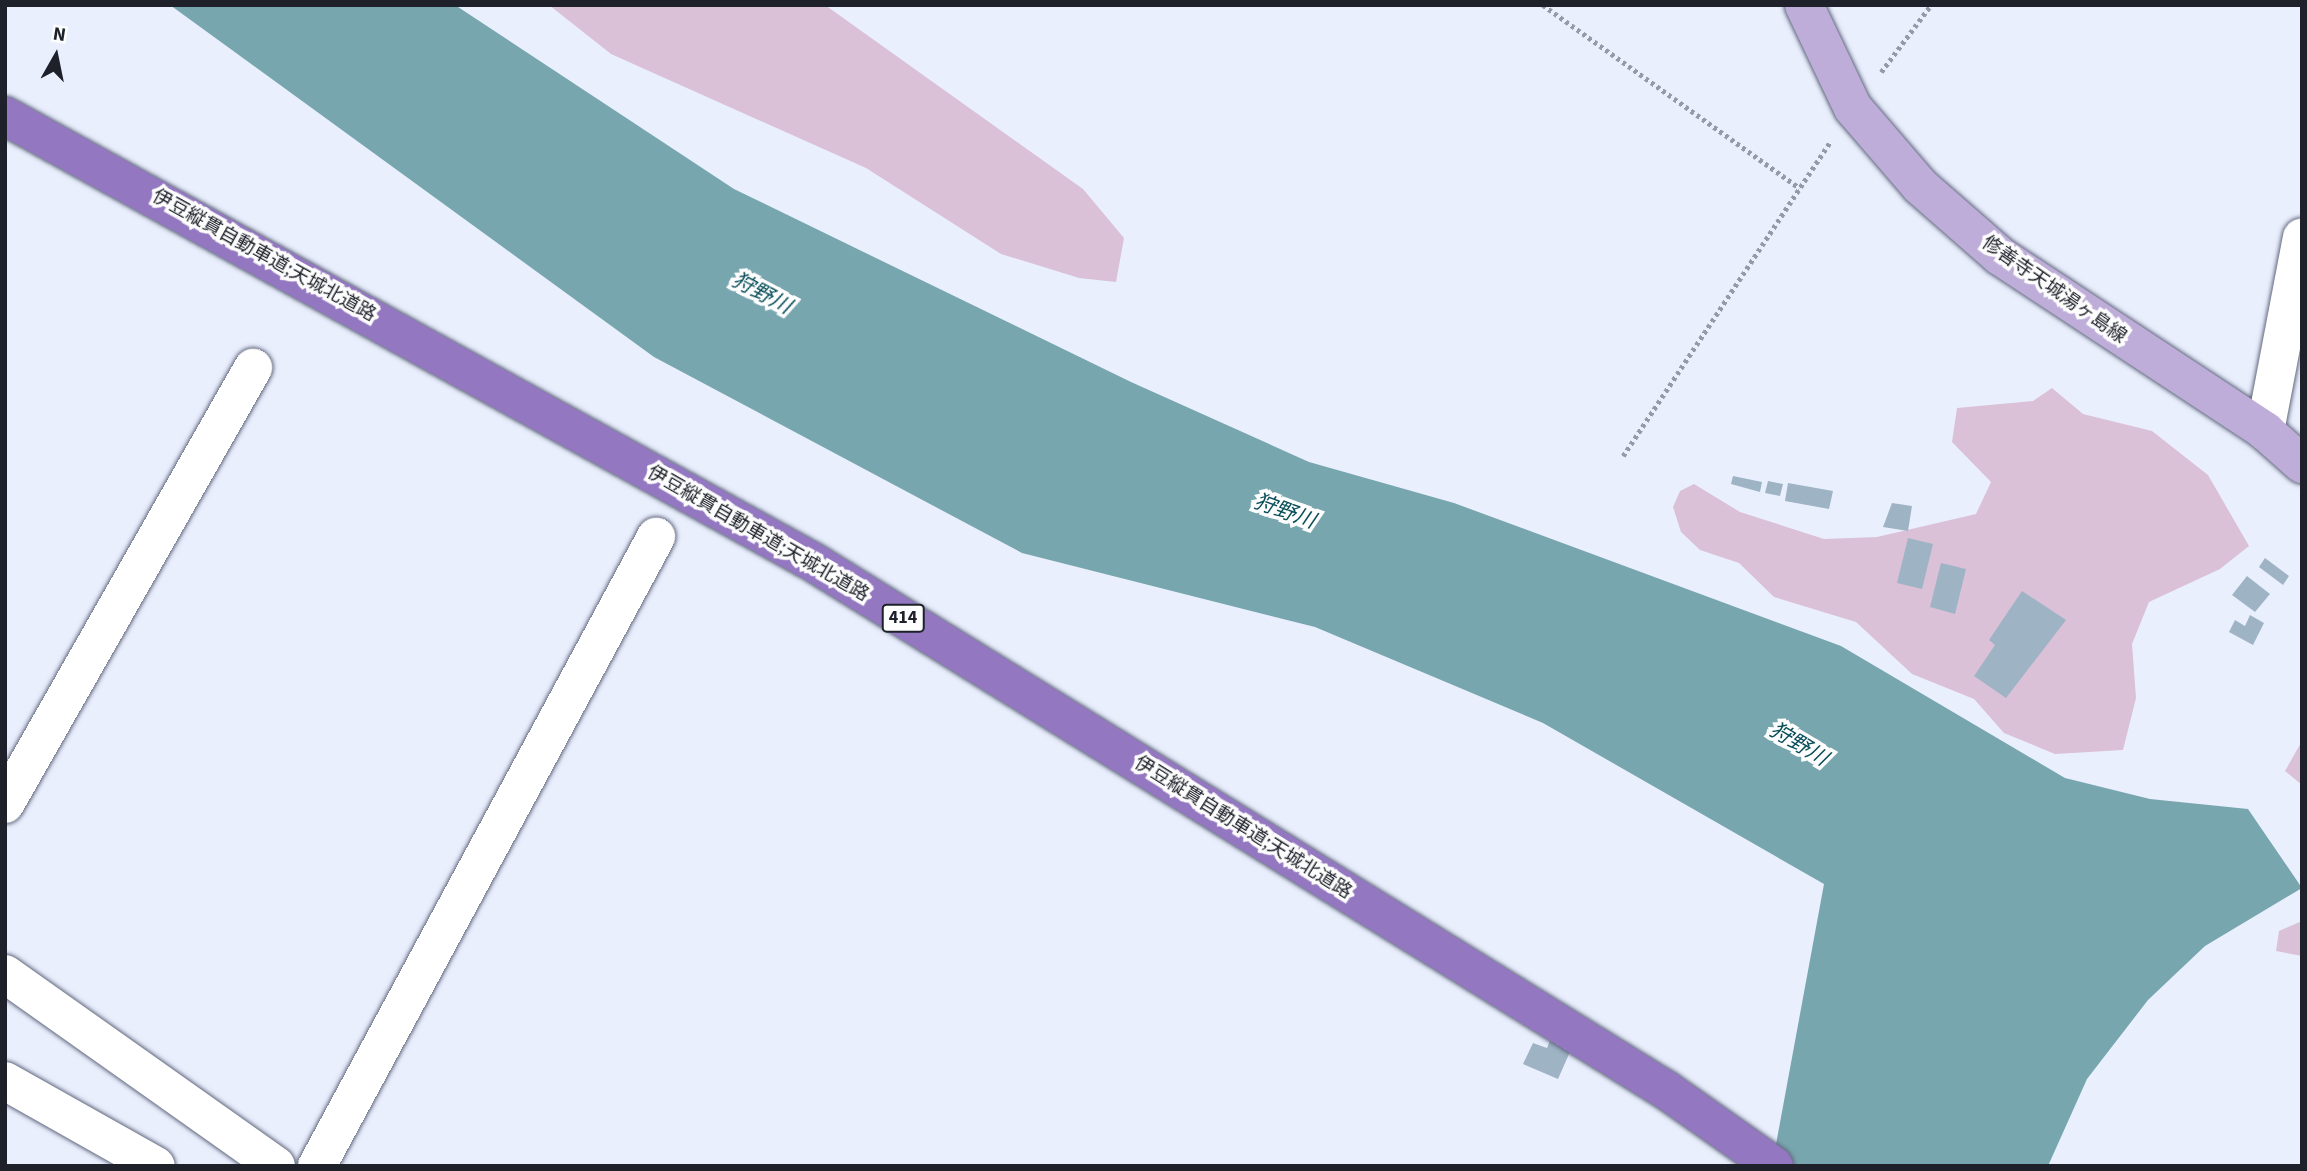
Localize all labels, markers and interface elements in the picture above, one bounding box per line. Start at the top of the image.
text: N [51,20,68,49]
north arrow [21,21,91,91]
street label: 伊豆縦貫自動車道;天城北道路 [148,185,380,327]
street label: 修善寺天城湯ヶ島線 [1977,232,2131,348]
water label: 狩野川 [728,267,796,319]
street label: 伊豆縦貫自動車道;天城北道路 [643,461,873,607]
water label: 狩野川 [1251,488,1319,534]
road number: 414 [880,604,926,632]
water label: 狩野川 [1766,717,1832,771]
street label: 伊豆縦貫自動車道;天城北道路 [1130,752,1356,904]

